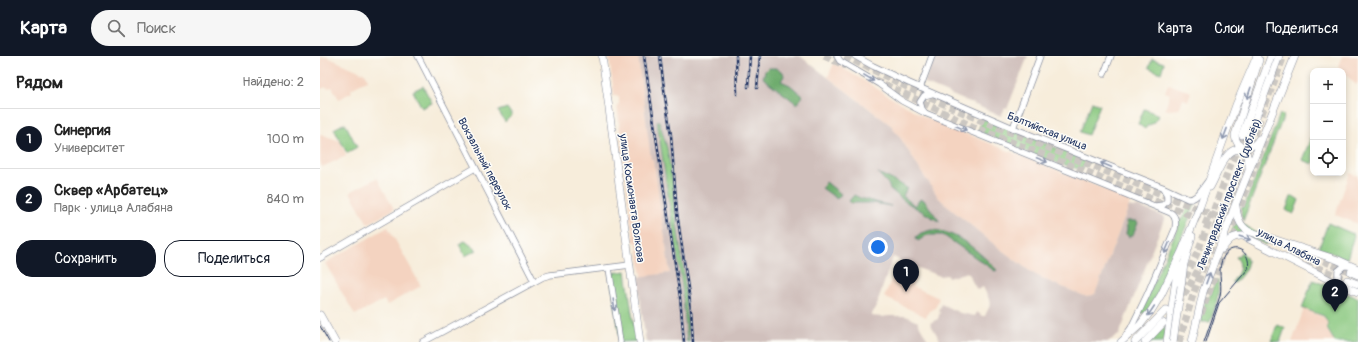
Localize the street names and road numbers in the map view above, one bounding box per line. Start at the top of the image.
street label: Балтийская улица [1005,109,1089,153]
street label: Вокзальный переулок [455,115,515,213]
street label: Ленинградский проспект (дублёр) [1194,116,1264,272]
street label: улица Космонавта Волкова [616,132,647,263]
street label: улица Алабяна [1254,225,1323,269]

